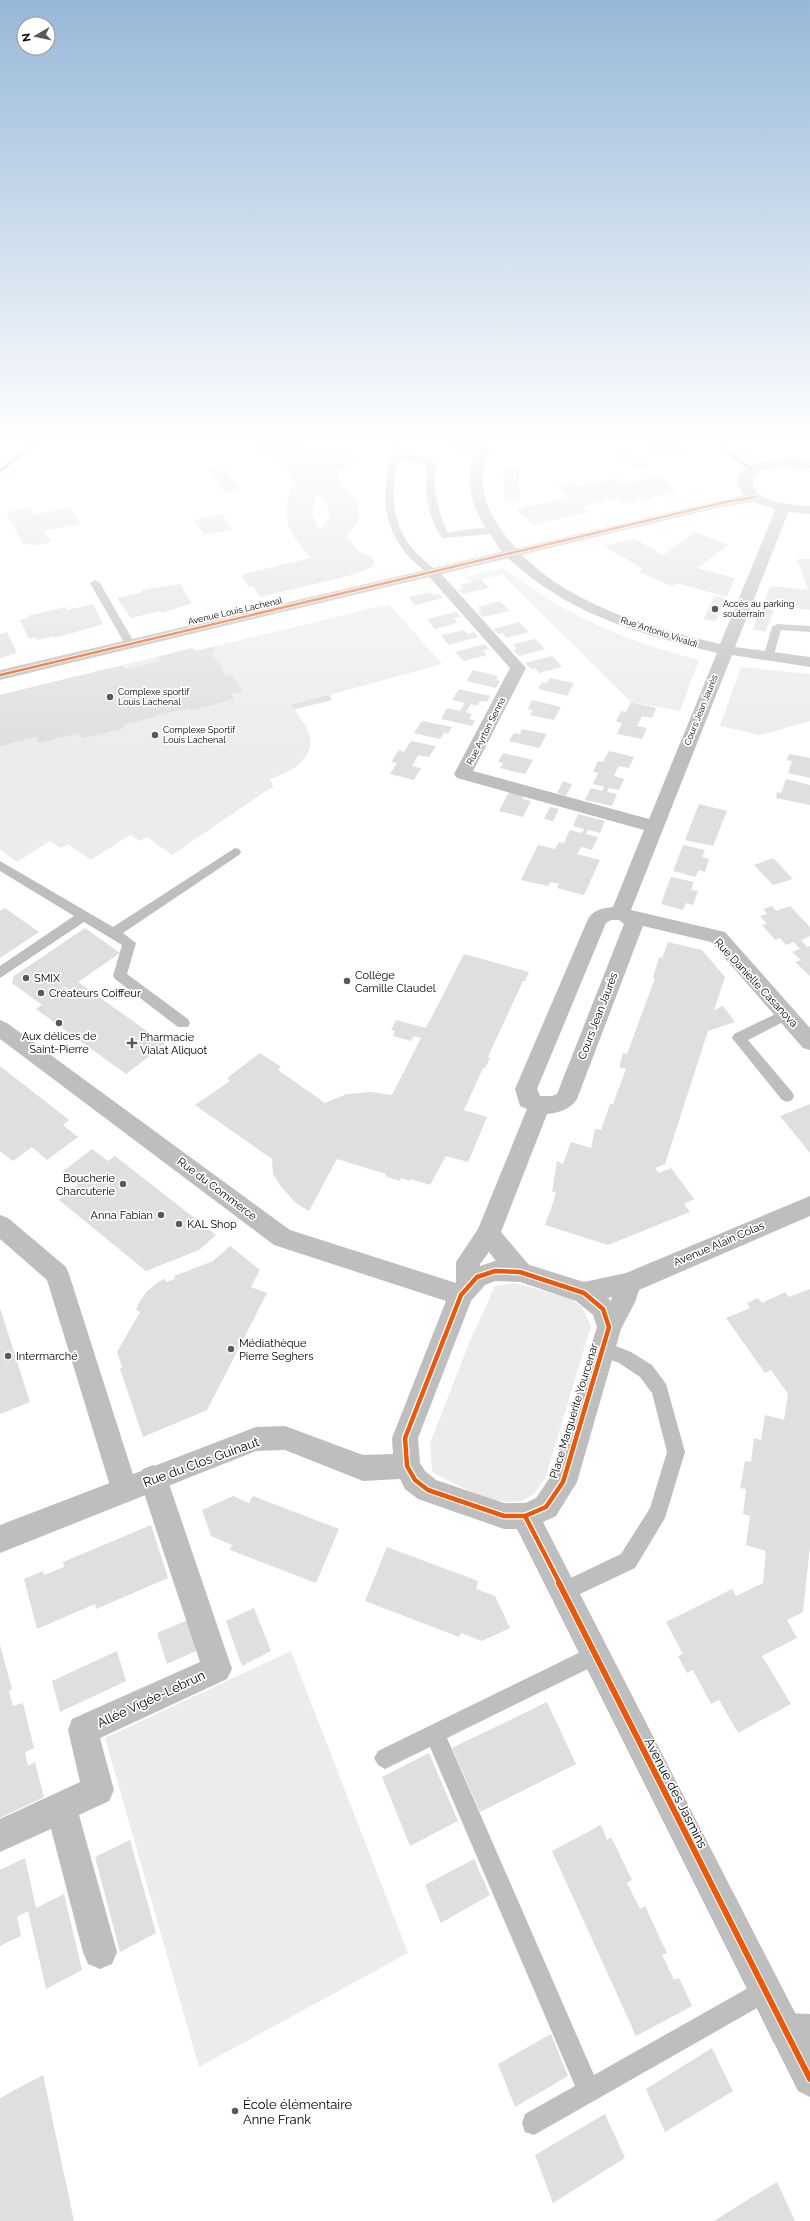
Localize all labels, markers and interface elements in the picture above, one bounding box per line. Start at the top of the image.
north arrow [16,16,56,56]
text: N [20,32,34,43]
street label: Avenue Louis Lachenal [187,595,284,627]
place label: Accès au parking souterrain [723,599,794,619]
marker: Accès au parking souterrain [710,604,720,614]
street label: Rue Antonio Vivaldi [619,615,699,649]
street label: Cours Jean Jaurès [682,673,720,747]
place label: Complexe sportif Louis Lachenal [118,687,190,707]
marker: Complexe sportif Louis Lachenal [105,692,115,702]
street label: Rue Ayrton Senna [465,696,507,766]
place label: Complexe Sportif Louis Lachenal [163,725,236,745]
marker: Complexe Sportif Louis Lachenal [150,730,160,740]
street label: Rue Danielle Casanova [711,936,801,1030]
place label: Collège Camille Claudel [355,969,436,995]
street label: Cours Jean Jaurès [575,971,621,1061]
place label: SMIX [34,972,60,985]
marker: SMIX [21,973,31,983]
marker: Collège Camille Claudel [342,976,352,986]
place label: Créateurs Coiffeur [49,987,141,1000]
marker: Créateurs Coiffeur [36,988,46,998]
marker: Aux délices de Saint-Pierre [54,1018,64,1028]
place label: Aux délices de Saint-Pierre [22,1030,97,1056]
place label: Pharmacie Vialat Aliquot [140,1031,208,1057]
marker: Pharmacie Vialat Aliquot [127,1038,137,1048]
street label: Rue du Commerce [175,1155,260,1223]
place label: Boucherie Charcuterie [56,1172,116,1198]
marker: Boucherie Charcuterie [118,1179,128,1189]
place label: Anna Fabian [91,1209,153,1222]
marker: Anna Fabian [156,1210,166,1220]
place label: KAL Shop [187,1218,237,1231]
marker: KAL Shop [174,1219,184,1229]
street label: Avenue Alain Colas [672,1219,766,1269]
place label: Médiathèque Pierre Seghers [239,1337,313,1363]
street label: Place Marguerite Yourcenar [547,1342,601,1480]
marker: Médiathèque Pierre Seghers [226,1344,236,1354]
place label: Intermarché [16,1350,78,1363]
marker: Intermarché [3,1351,13,1361]
street label: Rue du Clos Guinaut [141,1434,262,1490]
street label: Allée Vigée-Lebrun [95,1667,207,1731]
street label: Avenue des Jasmins [642,1735,710,1851]
place label: École élémentaire Anne Frank [243,2097,353,2127]
marker: École élémentaire Anne Frank [230,2106,240,2116]

